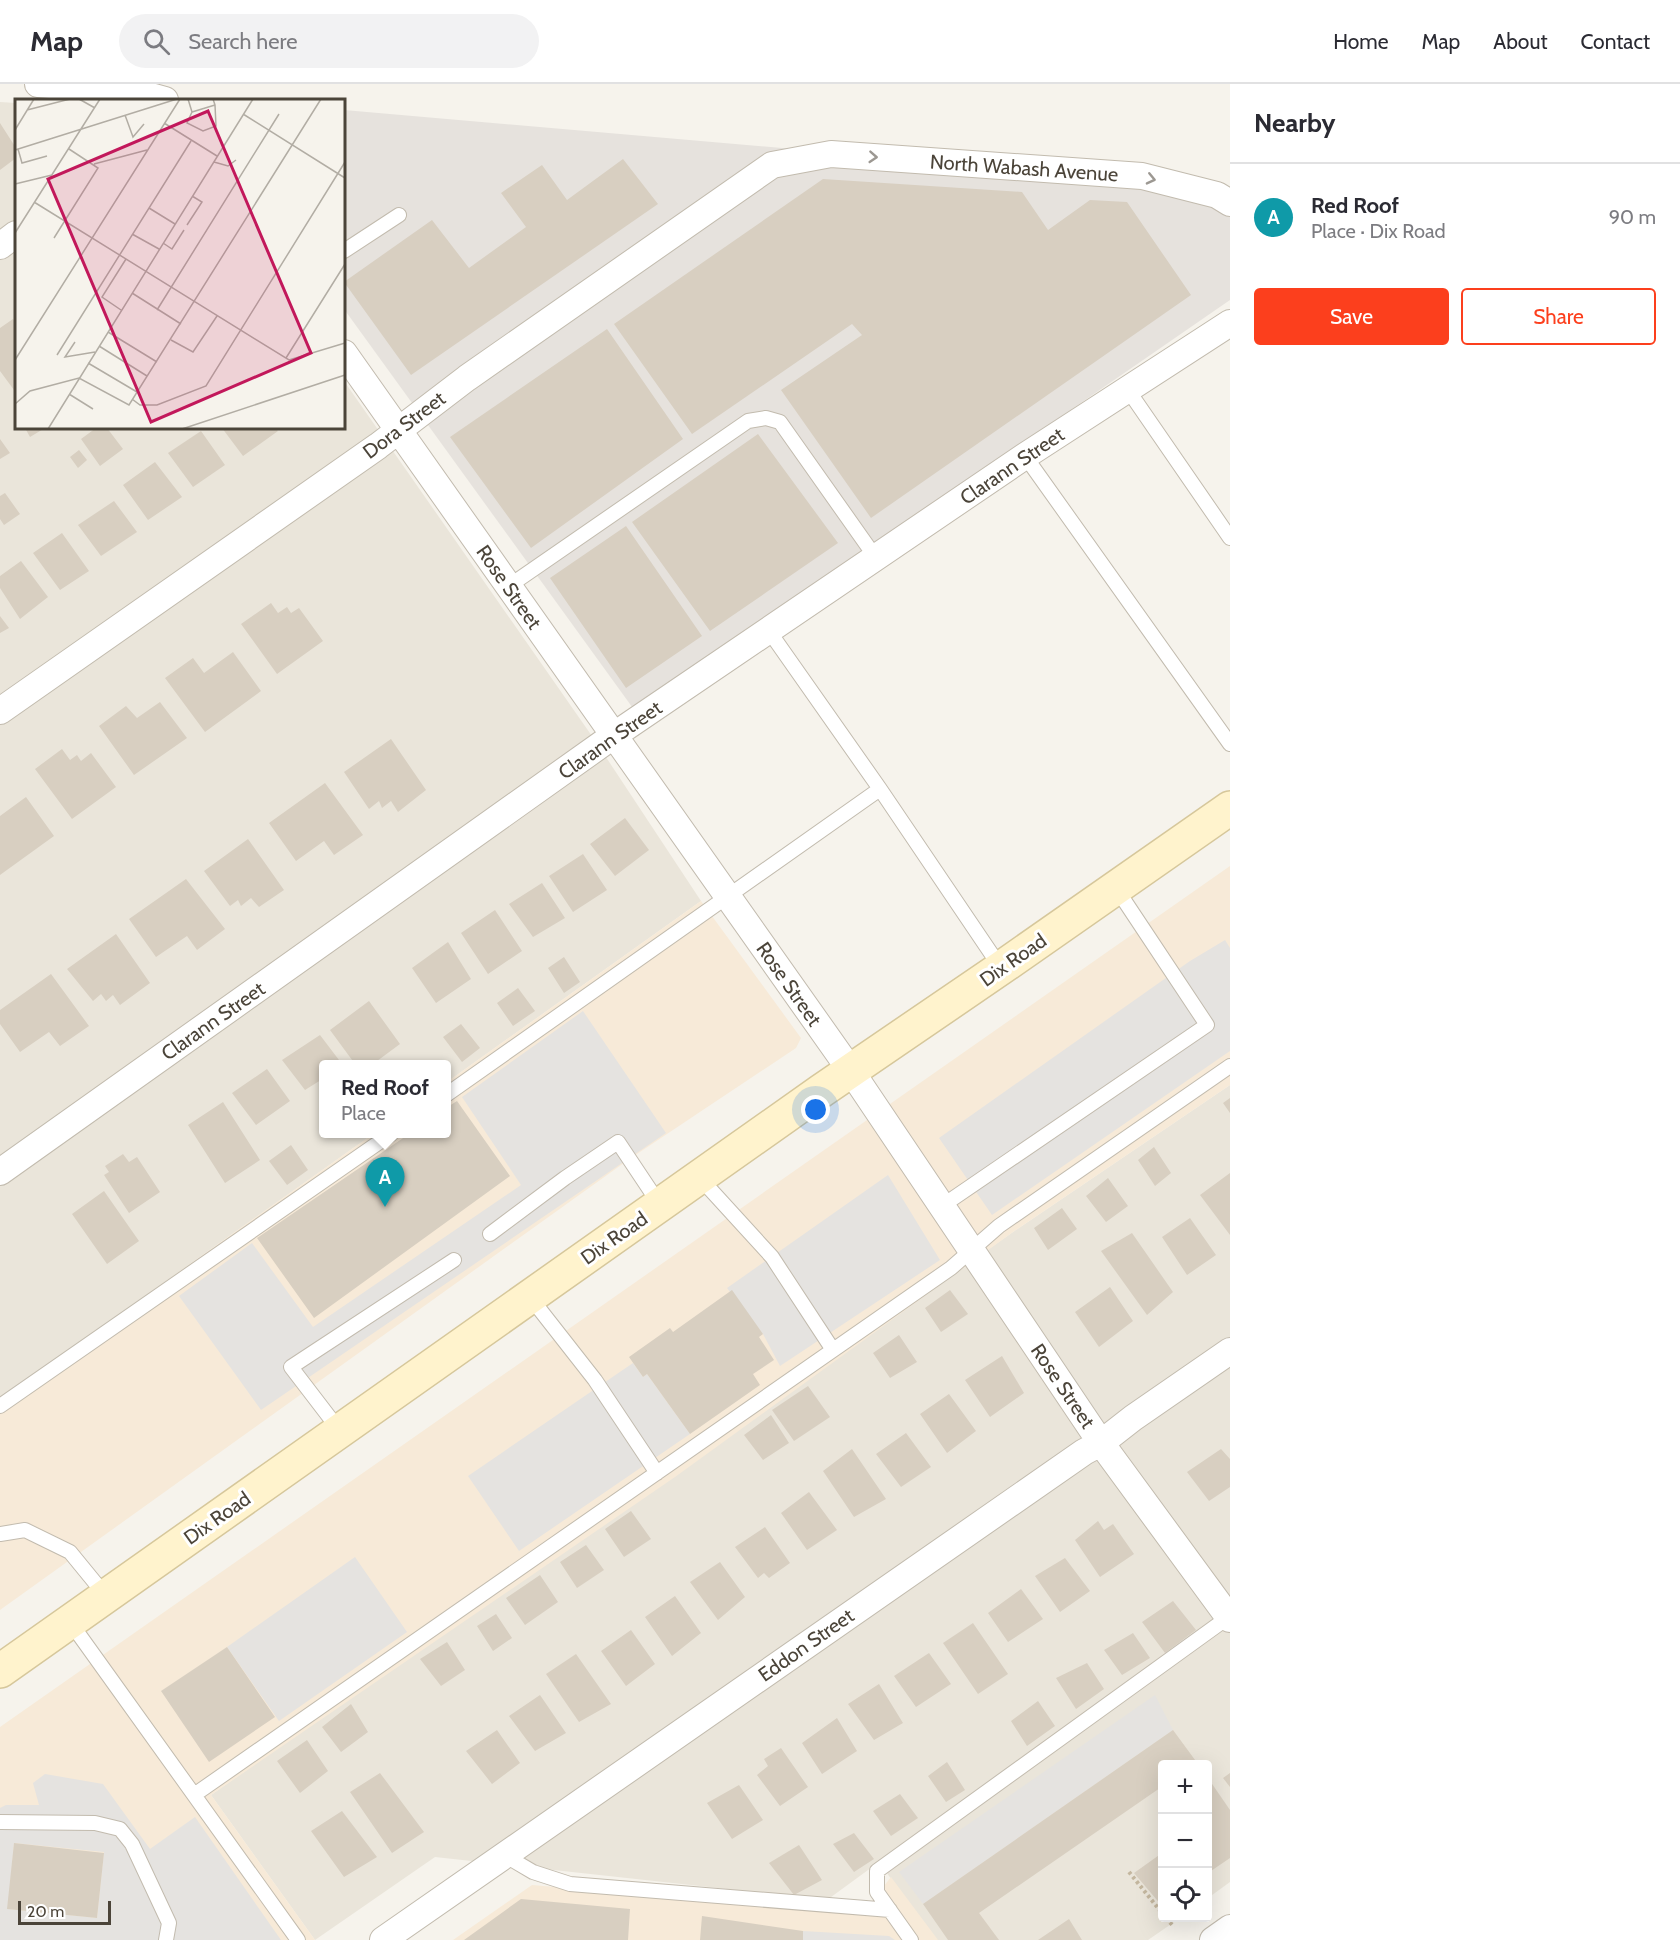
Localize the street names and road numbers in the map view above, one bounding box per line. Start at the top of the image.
street label: North Wabash Avenue [929,149,1119,187]
street label: Dora Street [358,386,450,464]
street label: Clarann Street [955,422,1069,510]
street label: Rose Street [471,540,547,634]
street label: Clarann Street [554,695,667,784]
street label: Dix Road [975,928,1051,992]
street label: Rose Street [751,937,827,1031]
street label: Clarann Street [157,976,270,1065]
street label: Dix Road [576,1206,652,1270]
street label: Rose Street [1026,1339,1100,1433]
street label: Dix Road [179,1486,255,1550]
street label: Eddon Street [754,1603,859,1687]

